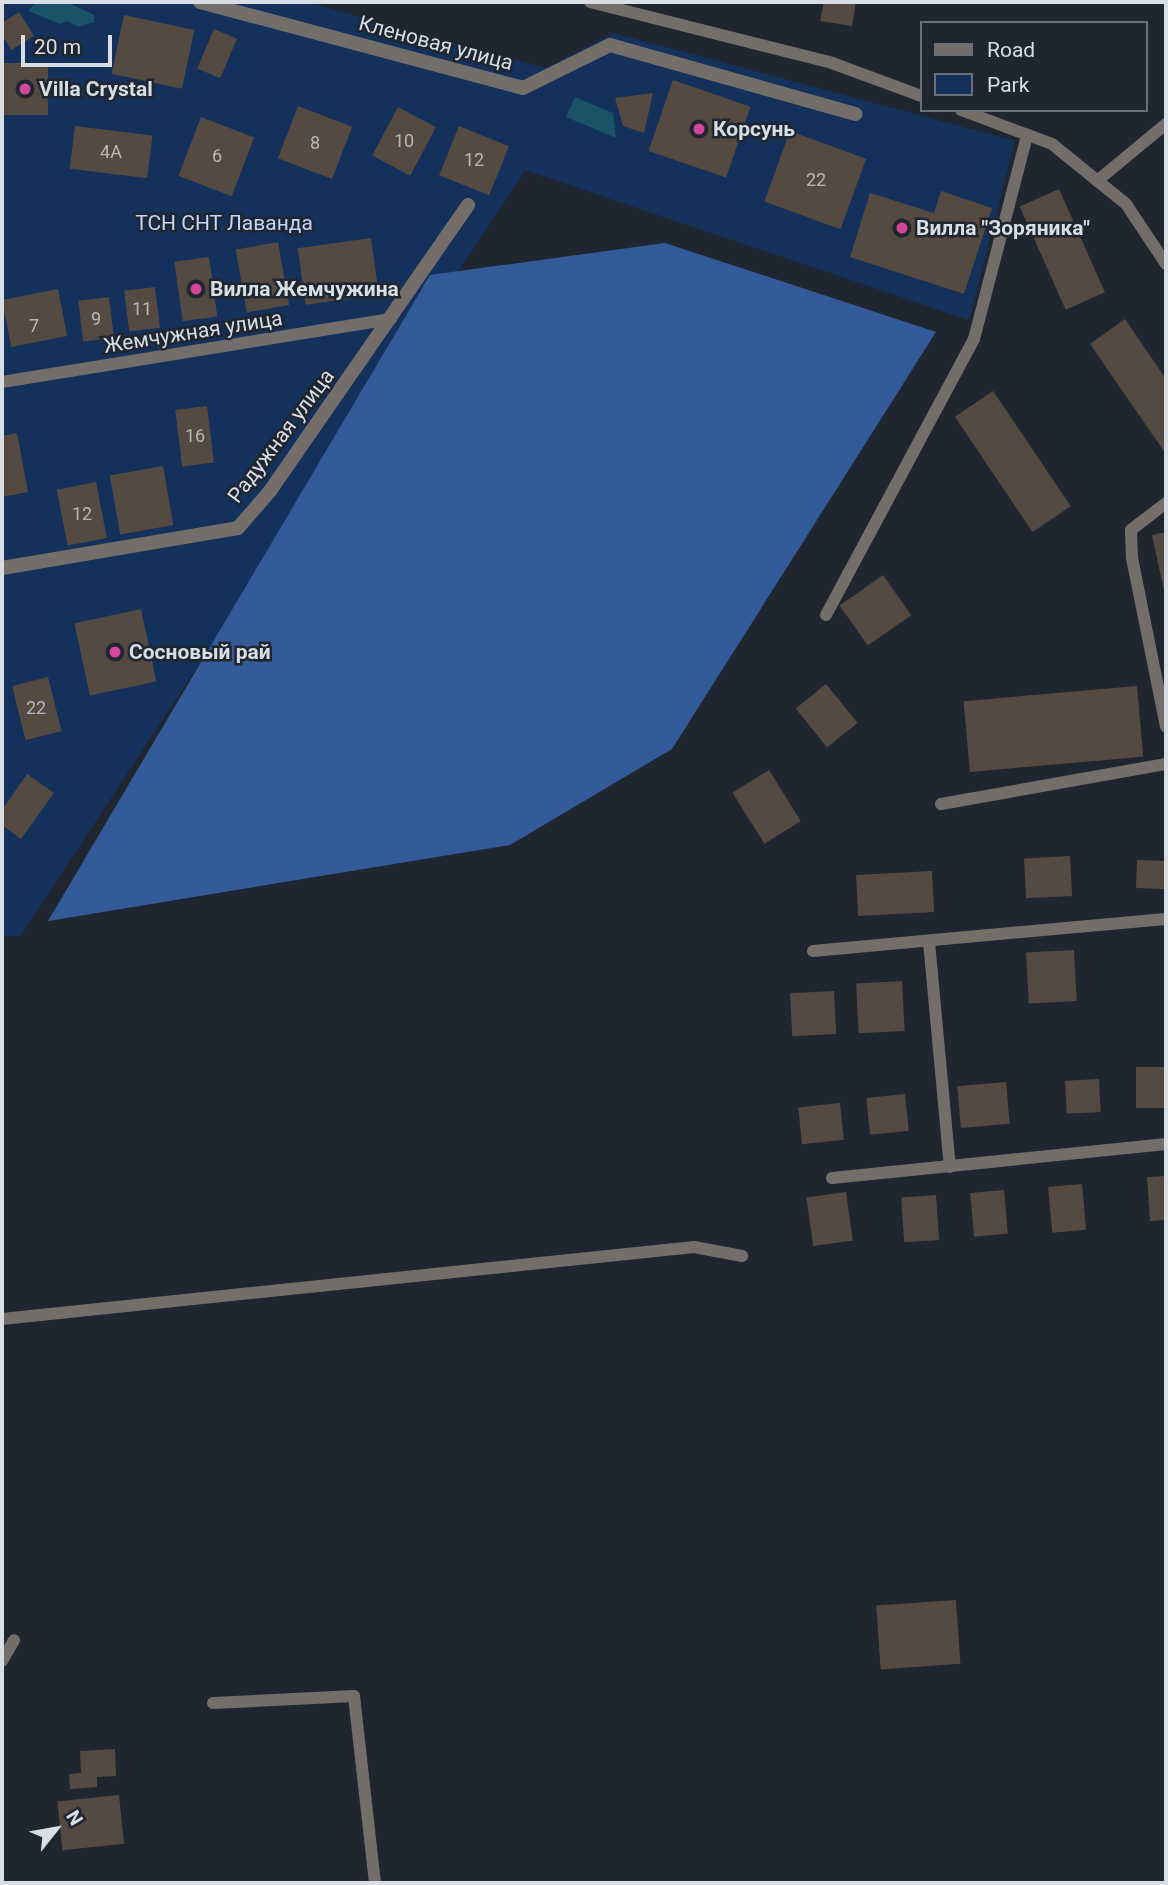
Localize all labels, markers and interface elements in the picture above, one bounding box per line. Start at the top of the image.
street label: Кленовая улица [356,10,516,76]
scale bar [24,21,116,65]
legend [920,21,1147,112]
text: 20 m [34,35,81,59]
text: Road [987,38,1035,62]
text: Park [987,73,1029,97]
place label: Villa Crystal [39,76,153,102]
marker: Villa Crystal [17,81,33,97]
place label: Корсунь [713,116,795,142]
marker: Корсунь [691,121,707,137]
house number: 10 [394,130,414,152]
house number: 8 [310,132,320,154]
house number: 4А [100,141,122,163]
house number: 6 [212,145,222,167]
house number: 12 [464,149,484,171]
house number: 22 [806,169,826,191]
park label: ТСН СНТ Лаванда [135,210,313,236]
place label: Вилла "Зоряника" [916,215,1090,241]
marker: Вилла "Зоряника" [894,220,910,236]
place label: Вилла Жемчужина [210,276,399,302]
marker: Вилла Жемчужина [188,281,204,297]
house number: 11 [132,298,152,320]
street label: Жемчужная улица [102,305,284,359]
house number: 9 [91,308,101,330]
house number: 7 [29,315,39,337]
street label: Радужная улица [222,364,340,508]
house number: 16 [185,425,205,447]
house number: 12 [72,503,92,525]
place label: Сосновый рай [129,639,271,665]
marker: Сосновый рай [107,644,123,660]
house number: 22 [26,697,46,719]
north arrow [21,1794,91,1864]
text: N [61,1806,88,1830]

